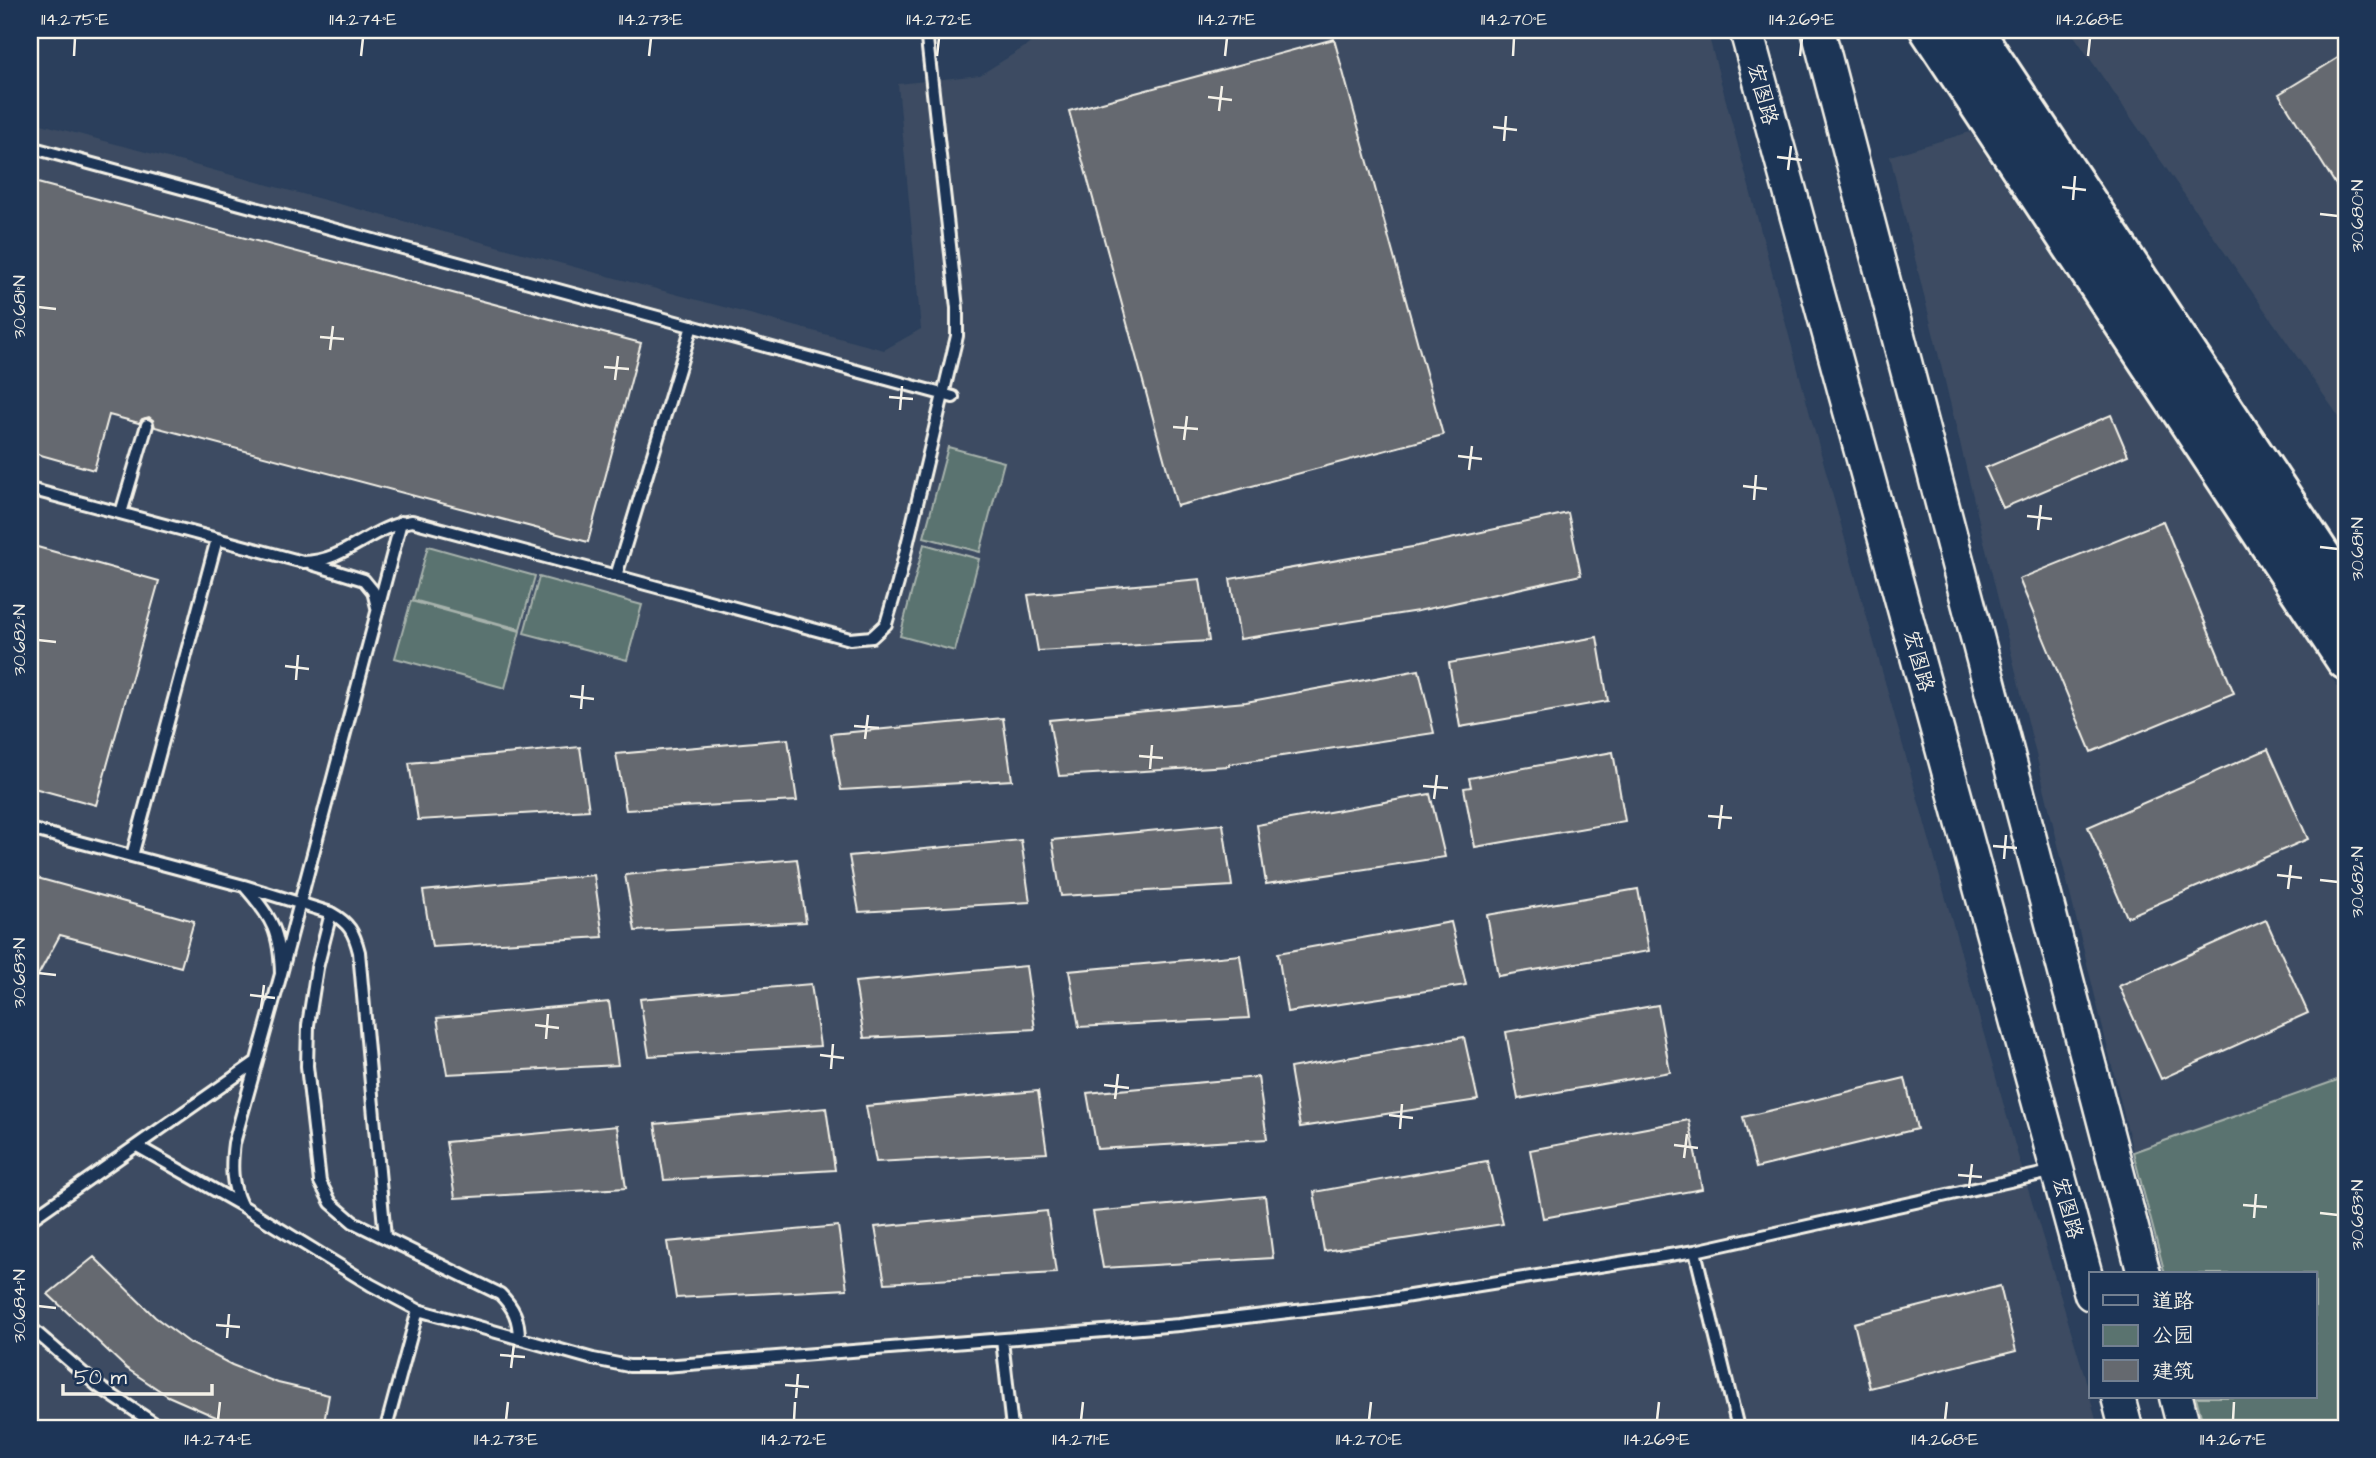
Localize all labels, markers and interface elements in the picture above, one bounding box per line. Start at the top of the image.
text: 114.275°E [41,7,109,32]
text: 114.274°E [329,7,397,32]
text: 114.273°E [619,7,684,32]
text: 114.272°E [906,7,972,32]
text: 114.271°E [1198,7,1256,32]
text: 114.270°E [1481,7,1548,32]
text: 114.269°E [1769,7,1835,32]
text: 114.268°E [2056,7,2124,32]
street label: 宏图路 [1740,60,1785,128]
text: 30.680°N [2345,180,2370,252]
text: 30.681°N [7,275,32,339]
text: 30.681°N [2345,517,2370,581]
text: 30.682°N [7,604,32,676]
street label: 宏图路 [1896,627,1941,695]
text: 30.682°N [2345,846,2370,918]
text: 30.683°N [7,938,32,1008]
street label: 宏图路 [2045,1174,2090,1242]
text: 30.683°N [2345,1180,2370,1250]
text: 30.684°N [7,1269,32,1343]
legend [2089,1272,2316,1398]
text: 道路 [2152,1287,2194,1316]
text: 公园 [2152,1321,2194,1350]
scale bar [63,1353,212,1397]
text: 建筑 [2152,1357,2194,1386]
text: 50 m [74,1363,128,1392]
text: 114.274°E [184,1427,252,1452]
text: 114.273°E [474,1427,539,1452]
text: 114.272°E [761,1427,827,1452]
text: 114.271°E [1052,1427,1110,1452]
text: 114.270°E [1336,1427,1403,1452]
text: 114.269°E [1624,1427,1690,1452]
text: 114.268°E [1911,1427,1979,1452]
text: 114.267°E [2200,1427,2267,1452]

